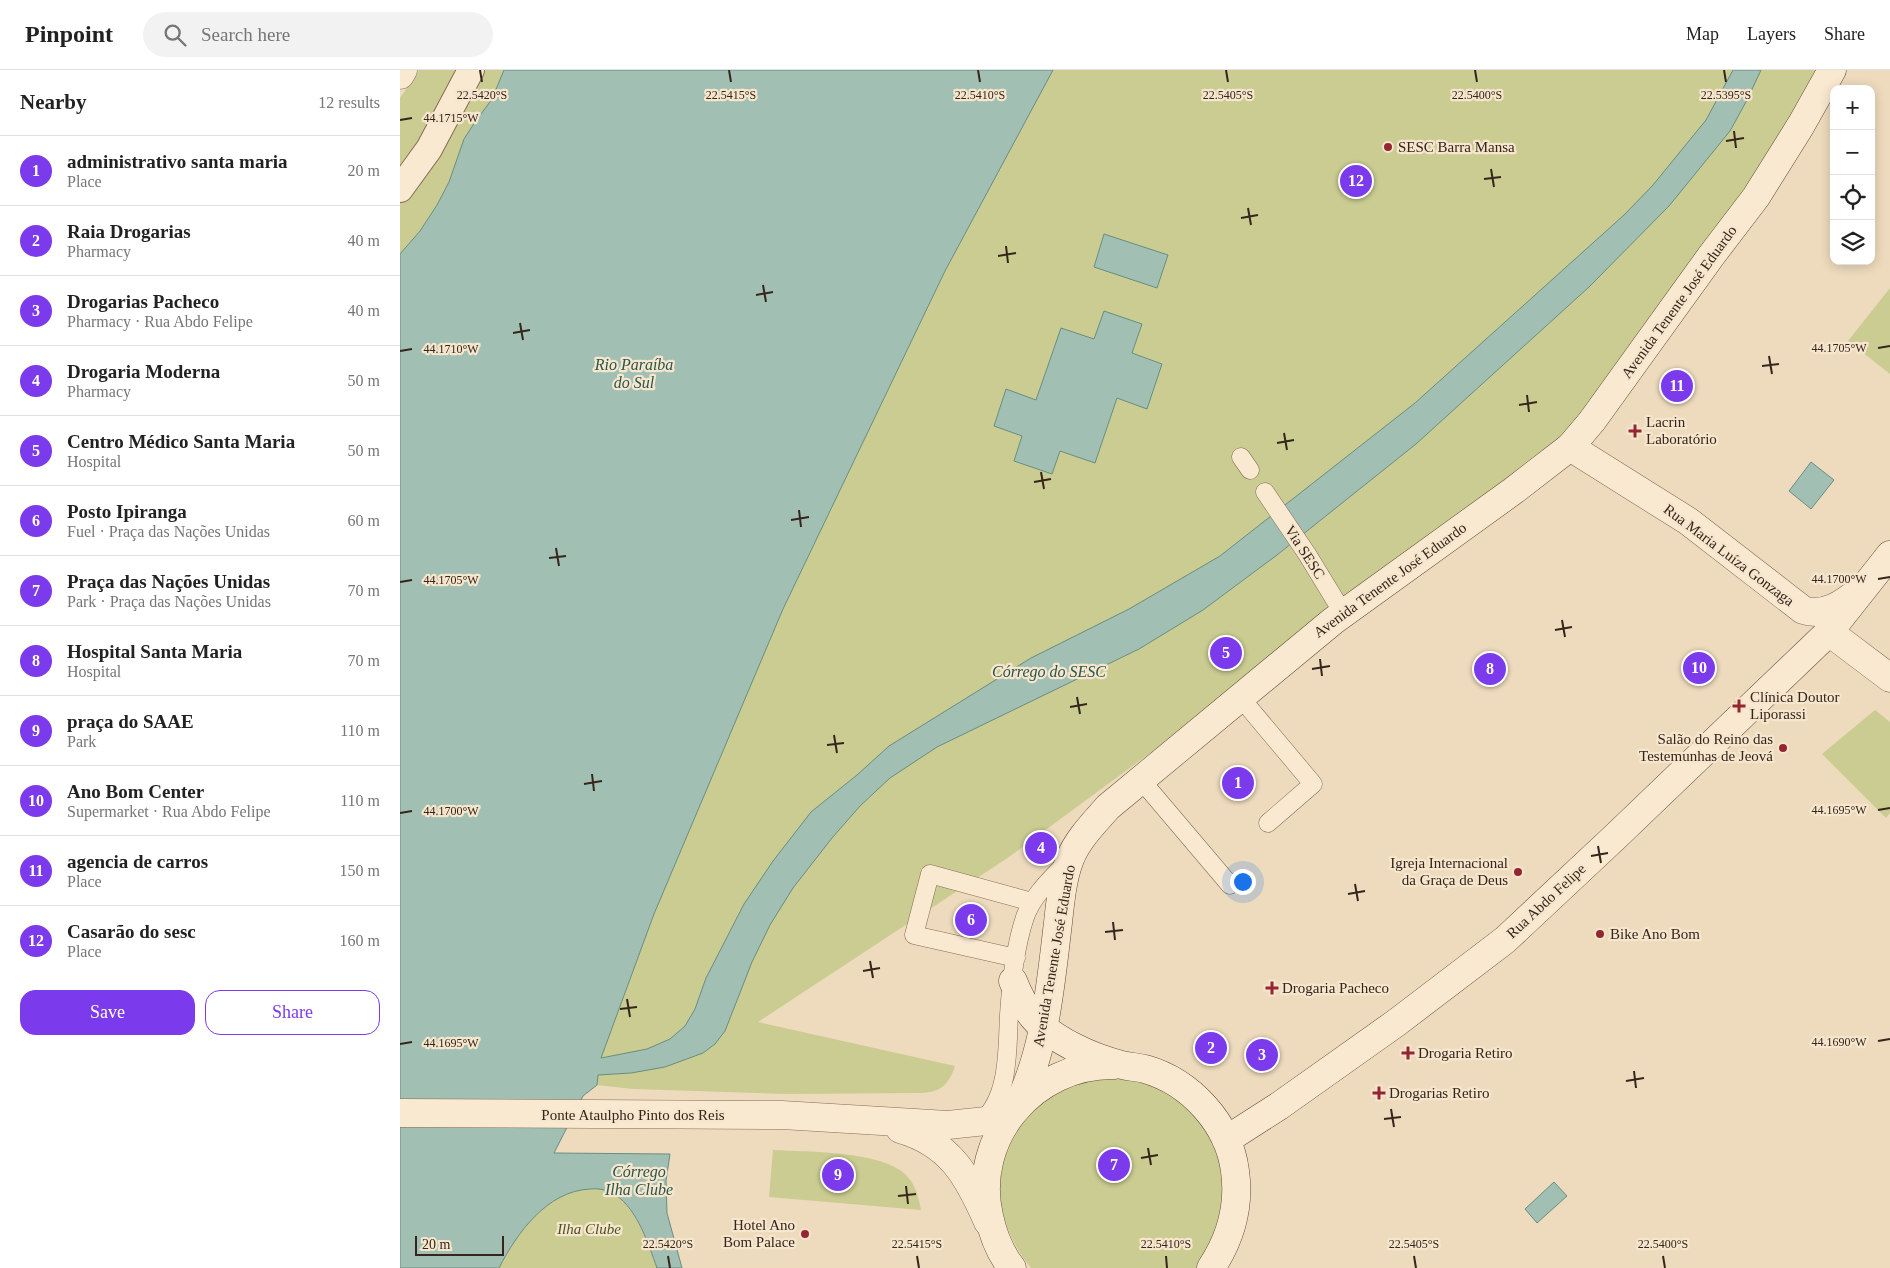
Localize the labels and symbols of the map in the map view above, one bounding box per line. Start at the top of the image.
text: 22.5420°S [457,88,507,102]
text: 22.5415°S [706,88,756,102]
text: 22.5410°S [955,88,1005,102]
text: 22.5405°S [1203,88,1253,102]
text: 22.5400°S [1452,88,1502,102]
text: 22.5395°S [1701,88,1751,102]
text: 44.1715°W [423,111,479,125]
place label: SESC Barra Mansa [1398,139,1515,155]
marker: SESC Barra Mansa [1382,141,1394,153]
pin: 12 [1340,162,1372,200]
street label: Avenida Tenente José Eduardo [1618,223,1740,381]
text: 44.1705°W [1811,341,1867,355]
text: 44.1710°W [423,342,479,356]
water label: Rio Paraíba do Sul [594,356,673,391]
pin: 11 [1661,367,1693,405]
place label: Lacrin Laboratório [1646,414,1717,447]
marker: Lacrin Laboratório [1628,424,1642,438]
street label: Rua Maria Luíza Gonzaga [1661,501,1797,609]
street label: Avenida Tenente José Eduardo [1311,519,1469,641]
street label: Via SESC [1282,522,1328,582]
text: 44.1700°W [1811,572,1867,586]
text: 44.1705°W [423,573,479,587]
pin: 5 [1210,634,1242,672]
pin: 10 [1683,649,1715,687]
pin: 8 [1474,650,1506,688]
water label: Córrego do SESC [992,663,1106,681]
place label: Clínica Doutor Liporassi [1750,689,1840,722]
marker: Clínica Doutor Liporassi [1732,699,1746,713]
place label: Salão do Reino das Testemunhas de Jeová [1639,731,1773,764]
marker: Salão do Reino das Testemunhas de Jeová [1777,742,1789,754]
pin: 1 [1222,764,1254,802]
text: 44.1695°W [1811,803,1867,817]
text: 44.1700°W [423,804,479,818]
pin: 4 [1025,829,1057,867]
place label: Igreja Internacional da Graça de Deus [1390,855,1508,888]
street label: Rua Abdo Felipe [1503,860,1589,942]
street label: Avenida Tenente José Eduardo [1030,864,1078,1048]
marker: Igreja Internacional da Graça de Deus [1512,866,1524,878]
your location [1230,869,1256,895]
pin: 6 [955,901,987,939]
place label: Bike Ano Bom [1610,926,1700,942]
marker: Bike Ano Bom [1594,928,1606,940]
place label: Drogaria Pacheco [1282,980,1389,996]
marker: Drogaria Pacheco [1266,982,1278,994]
pin: 2 [1195,1029,1227,1067]
text: 44.1690°W [1811,1035,1867,1049]
text: 44.1695°W [423,1036,479,1050]
pin: 3 [1246,1036,1278,1074]
place label: Drogaria Retiro [1418,1045,1513,1061]
marker: Drogaria Retiro [1402,1047,1414,1059]
place label: Drogarias Retiro [1389,1085,1489,1101]
marker: Drogarias Retiro [1373,1087,1385,1099]
street label: Ponte Ataulpho Pinto dos Reis [541,1107,725,1123]
pin: 7 [1098,1146,1130,1184]
pin: 9 [822,1156,854,1194]
water label: Córrego Ilha Clube [604,1163,673,1198]
place label: Hotel Ano Bom Palace [723,1217,795,1250]
park label: Ilha Clube [556,1221,621,1237]
marker: Hotel Ano Bom Palace [799,1228,811,1240]
scale bar [415,1233,504,1256]
text: 22.5420°S [643,1237,693,1251]
text: 22.5415°S [892,1237,942,1251]
text: 22.5410°S [1141,1237,1191,1251]
text: 22.5405°S [1389,1237,1439,1251]
text: 22.5400°S [1638,1237,1688,1251]

